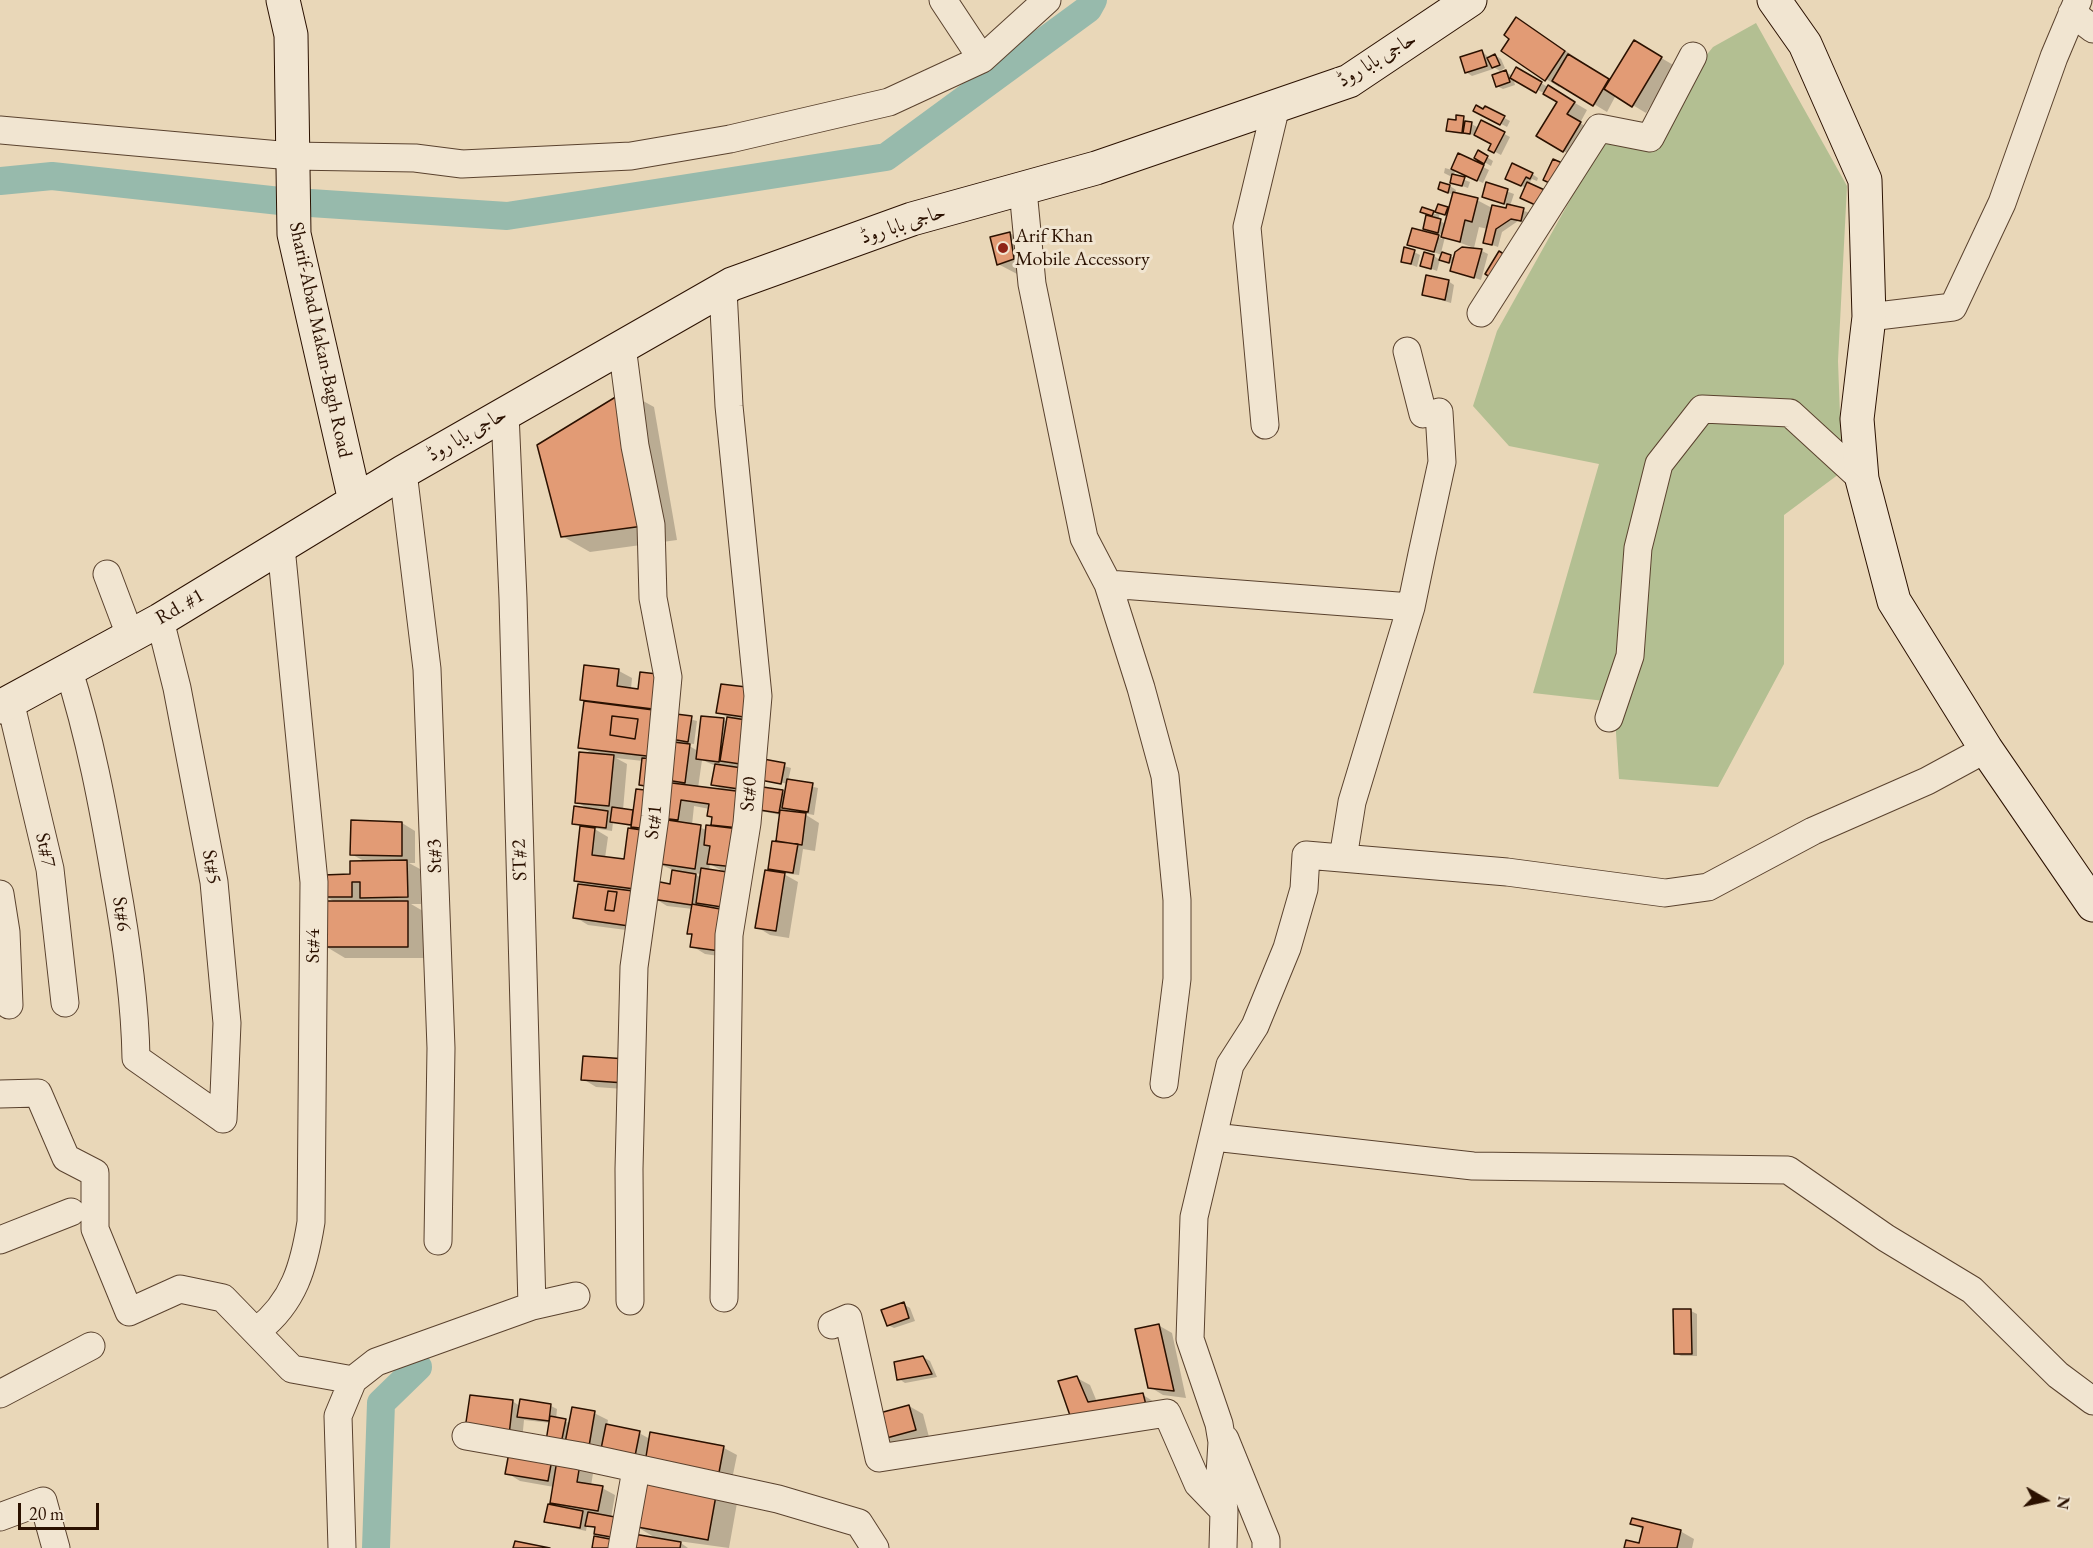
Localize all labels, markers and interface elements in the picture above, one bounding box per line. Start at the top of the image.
street label: حاجی بابا روڈ [1333,27,1421,93]
street label: حاجی بابا روڈ [857,200,949,250]
street label: Sharif-Abad Makan-Bagh Road [283,220,357,460]
place label: Arif Khan Mobile Accessory [1015,225,1150,272]
marker: Arif Khan Mobile Accessory [996,241,1010,255]
street label: حاجی بابا روڈ [423,403,511,467]
street label: Rd. #1 [152,584,208,630]
street label: St#0 [736,776,762,812]
street label: St#1 [640,804,668,840]
street label: St#7 [30,831,60,869]
street label: St#3 [422,838,448,874]
street label: ST#2 [507,839,533,881]
street label: St#5 [196,848,226,886]
street label: St#6 [106,895,136,933]
street label: St#4 [302,929,326,963]
north arrow [2015,1470,2075,1530]
scale bar [21,1491,102,1529]
text: N [2052,1495,2075,1511]
text: 20 m [29,1502,64,1525]

